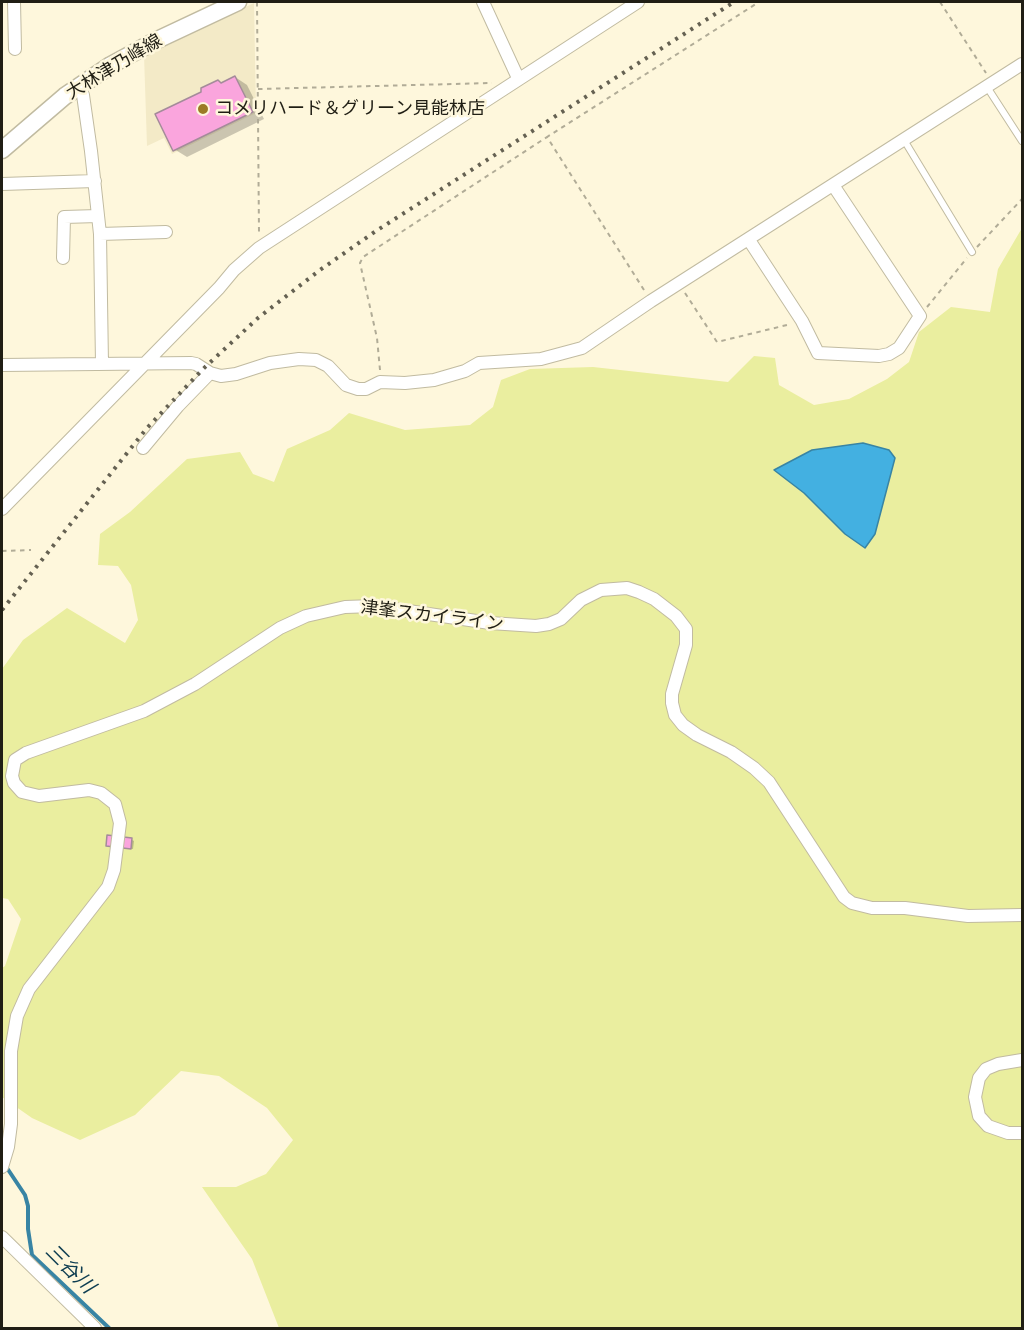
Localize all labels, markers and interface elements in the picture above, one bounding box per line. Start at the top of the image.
street label: 大林津乃峰線 [62,30,166,104]
place label: コメリハード＆グリーン見能林店 [215,98,485,120]
marker: コメリハード＆グリーン見能林店 [196,102,210,116]
street label: 津峯スカイライン [359,597,505,635]
water label: 三谷川 [40,1239,100,1299]

